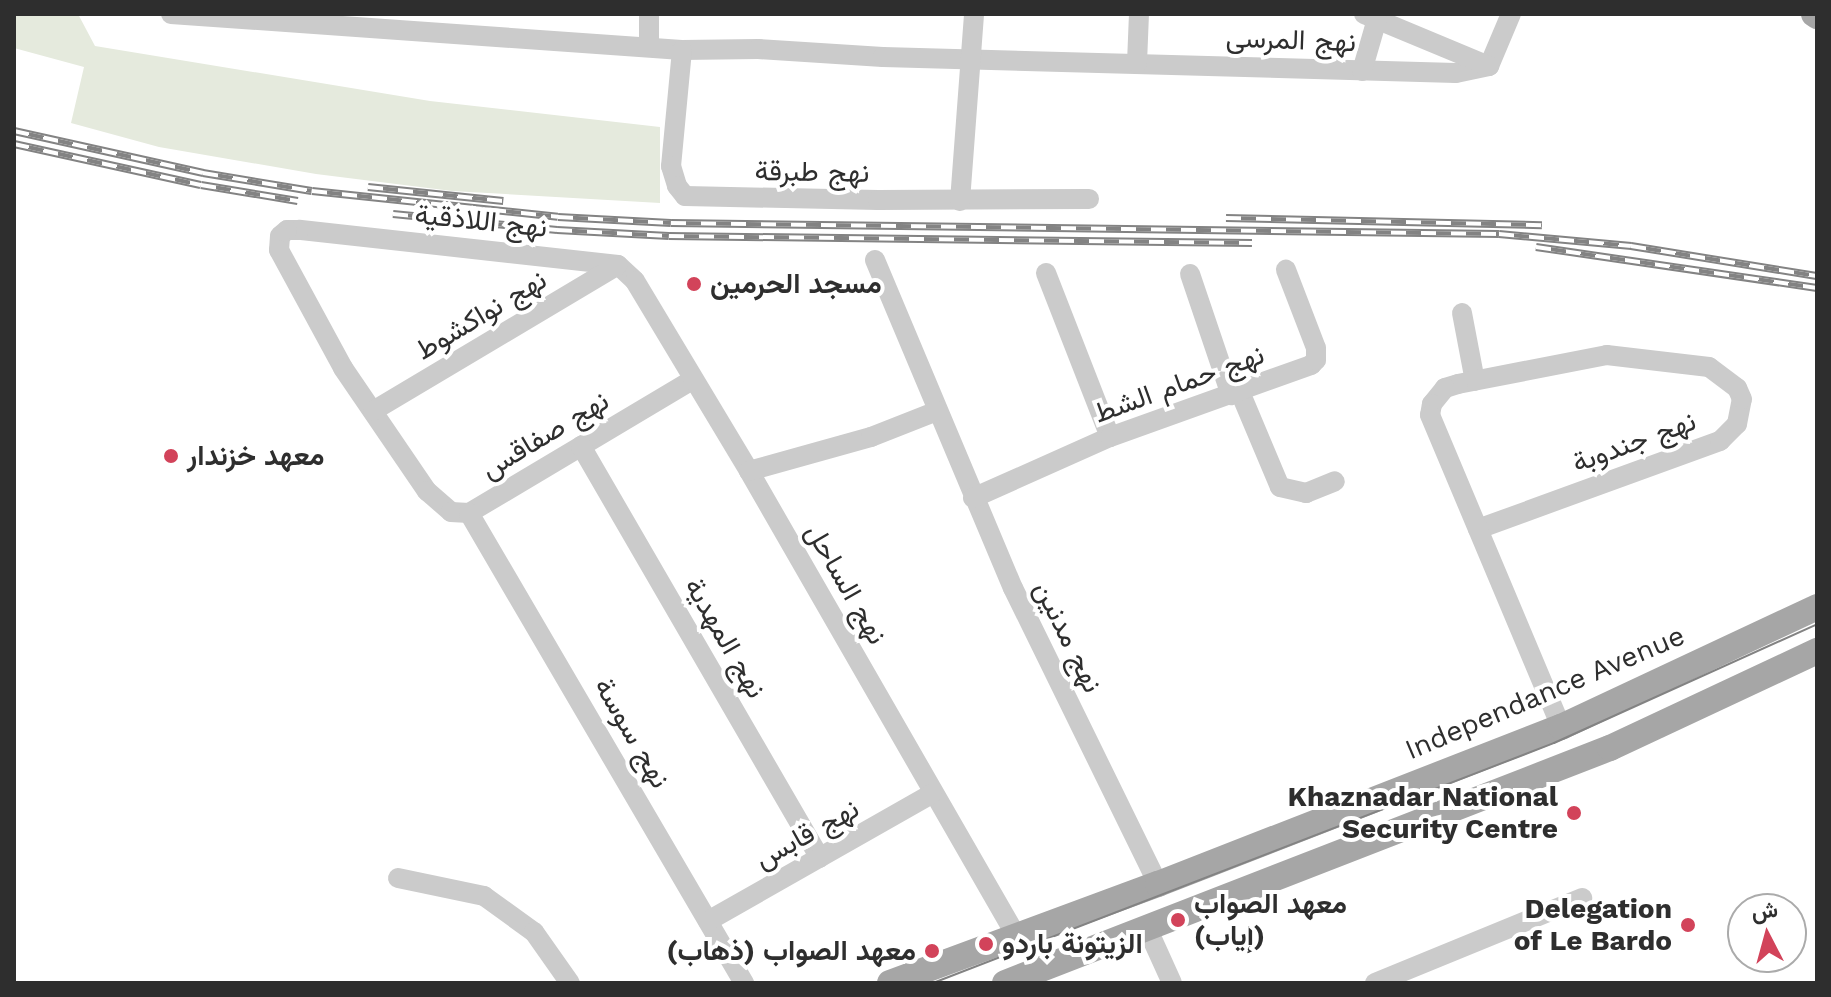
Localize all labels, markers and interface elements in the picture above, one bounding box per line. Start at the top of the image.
street label: نهج المرسى [1225,21,1357,59]
street label: نهج طبرقة [754,154,870,190]
street label: نهج اللاذقية [413,197,549,245]
street label: نهج نواكشوط [409,263,553,367]
place label: مسجد الحرمين [710,267,882,301]
marker: مسجد الحرمين [685,275,703,293]
street label: نهج حمام الشط [1089,338,1269,430]
street label: نهج صفاقس [475,384,615,486]
street label: نهج جندوبة [1568,404,1700,480]
place label: معهد خزندار [187,439,324,473]
marker: معهد خزندار [162,447,180,465]
street label: نهج الساحل [798,518,894,650]
street label: نهج المهدية [677,572,773,704]
street label: نهج مدنين [1027,576,1109,698]
street label: Independance Avenue [1400,619,1690,767]
street label: نهج سوسة [587,672,677,794]
place label: Khaznadar National Security Centre [1287,780,1558,846]
street label: نهج قابس [749,792,865,876]
marker: Khaznadar National Security Centre [1565,804,1583,822]
place label: معهد الصواب (إياب) [1194,887,1347,953]
place label: Delegation of Le Bardo [1513,892,1672,958]
north arrow [1727,893,1807,973]
text: ش [1750,897,1779,924]
marker: معهد الصواب (إياب) [1169,911,1187,929]
marker: Delegation of Le Bardo [1679,916,1697,934]
place label: الزيتونة باردو [1002,927,1143,961]
place label: معهد الصواب (ذهاب) [667,934,916,968]
marker: الزيتونة باردو [977,935,995,953]
marker: معهد الصواب (ذهاب) [923,942,941,960]

